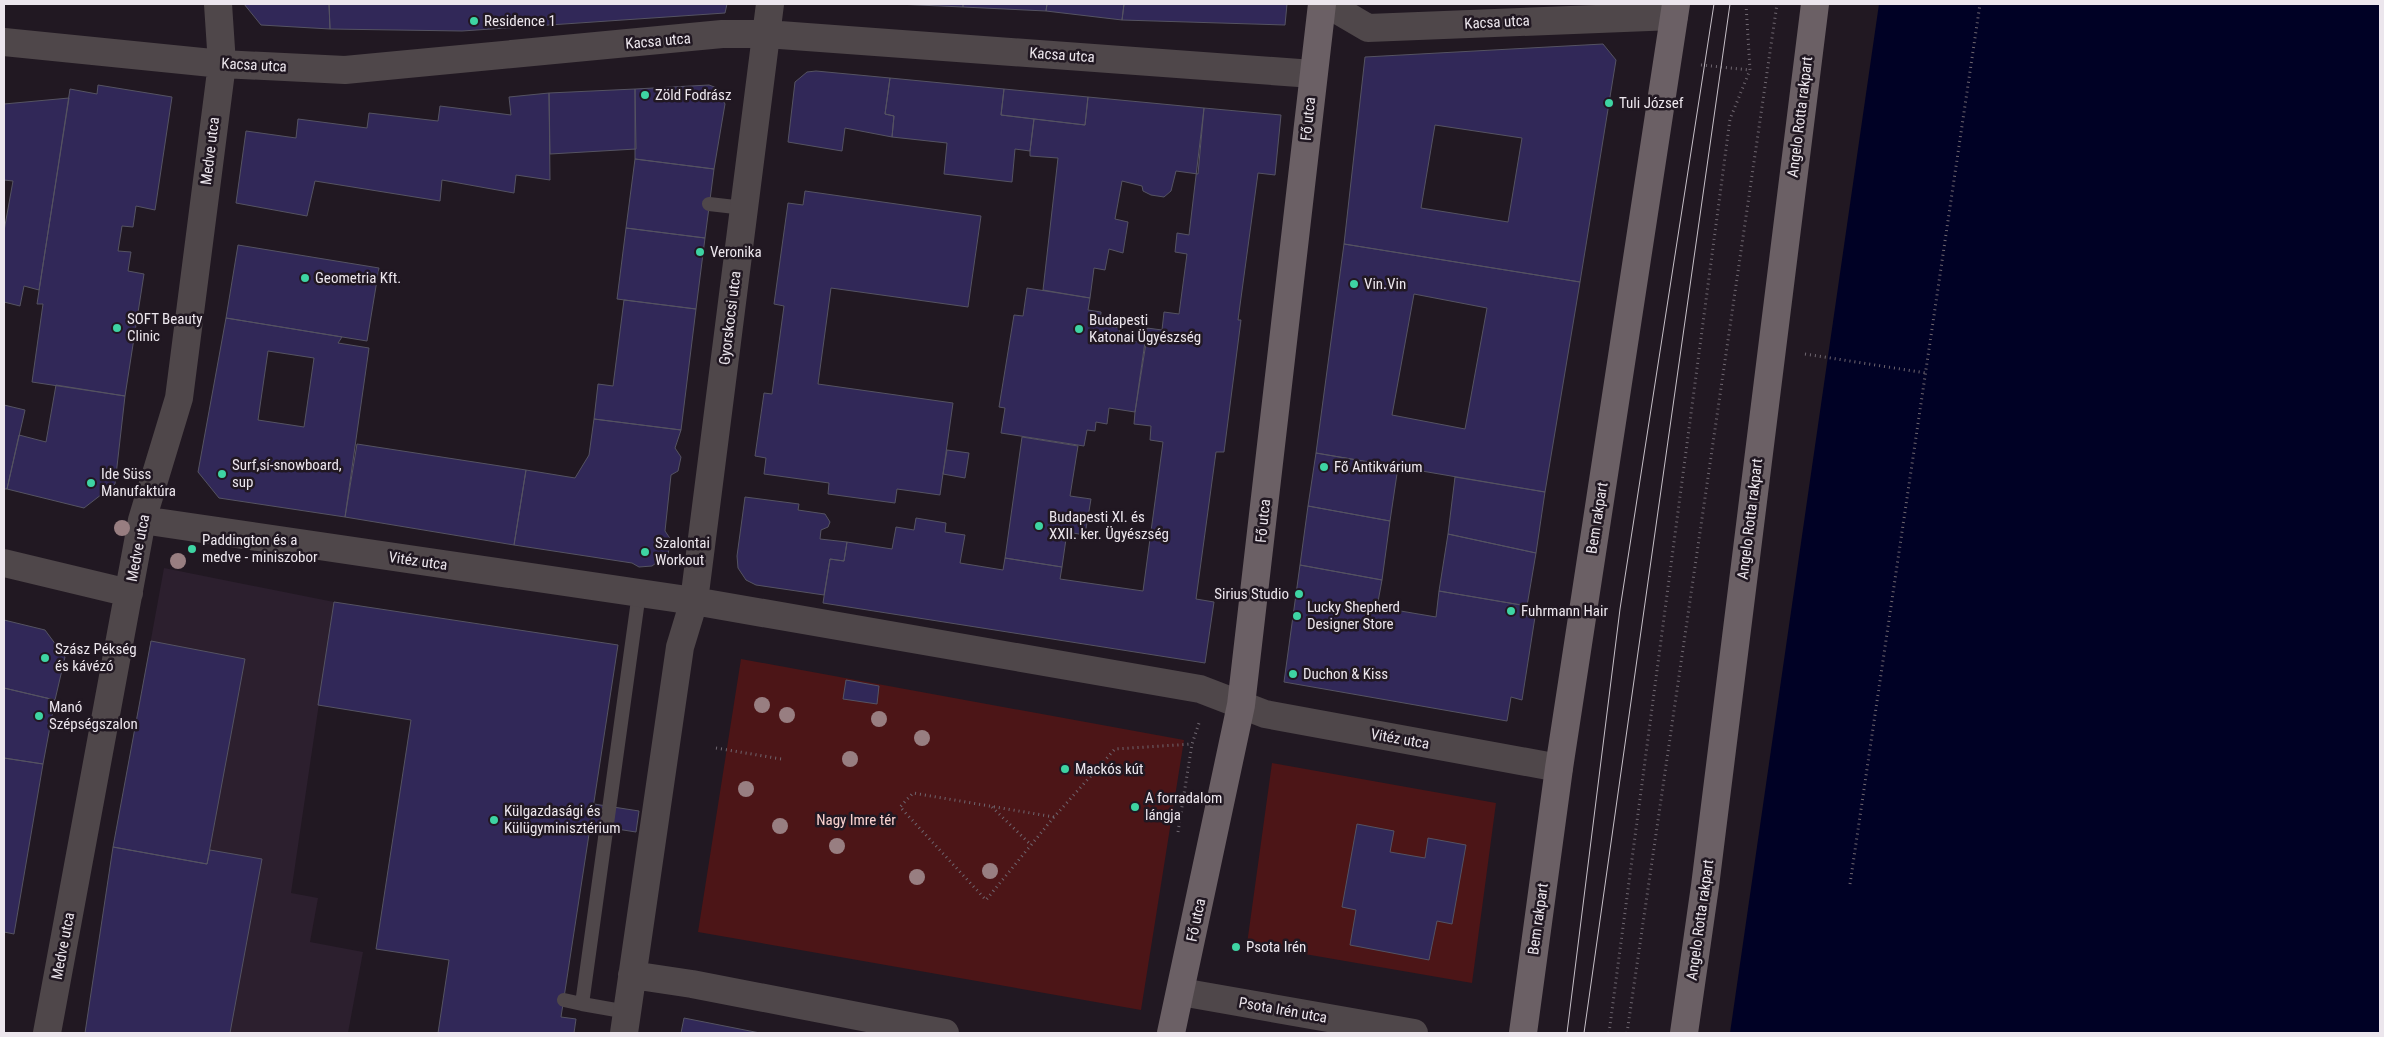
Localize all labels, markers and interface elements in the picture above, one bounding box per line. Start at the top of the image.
street label: Kacsa utca [1464,11,1530,33]
place label: Residence 1 [484,12,556,30]
marker: Residence 1 [468,15,480,27]
street label: Kacsa utca [625,29,691,53]
street label: Kacsa utca [1029,44,1095,66]
street label: Kacsa utca [221,54,287,76]
street label: Angelo Rotta rakpart [1784,55,1816,179]
place label: Zöld Fodrász [655,86,731,104]
marker: Zöld Fodrász [639,89,651,101]
place label: Tuli József [1619,94,1684,112]
street label: Fő utca [1297,96,1319,142]
marker: Tuli József [1603,97,1615,109]
street label: Medve utca [197,116,223,186]
place label: Veronika [710,243,762,261]
marker: Veronika [694,246,706,258]
place label: Geometria Kft. [315,269,401,287]
street label: Gyorskocsi utca [715,270,745,366]
marker: Geometria Kft. [299,272,311,284]
place label: Vin.Vin [1364,275,1406,293]
marker: Vin.Vin [1348,278,1360,290]
place label: SOFT Beauty Clinic [127,310,202,345]
place label: Budapesti Katonai Ügyészség [1089,311,1201,346]
marker: SOFT Beauty Clinic [111,322,123,334]
marker: Budapesti Katonai Ügyészség [1073,323,1085,335]
place label: Surf,sí-snowboard, sup [232,456,342,491]
street label: Angelo Rotta rakpart [1734,457,1766,581]
place label: Fő Antikvárium [1334,458,1423,476]
marker: Fő Antikvárium [1318,461,1330,473]
place label: Ide Süss Manufaktúra [101,465,176,500]
marker: Surf,sí-snowboard, sup [216,468,228,480]
marker: Ide Süss Manufaktúra [85,477,97,489]
street label: Bem rakpart [1582,481,1612,555]
street label: Fő utca [1252,498,1274,544]
place label: Budapesti XI. és XXII. ker. Ügyészség [1049,508,1169,543]
street label: Medve utca [123,513,153,583]
marker: Budapesti XI. és XXII. ker. Ügyészség [1033,520,1045,532]
place label: Paddington és a medve - miniszobor [202,531,318,566]
place label: Szalontai Workout [655,534,710,569]
marker: Paddington és a medve - miniszobor [186,543,198,555]
marker: Szalontai Workout [639,546,651,558]
street label: Vitéz utca [387,548,449,574]
place label: Sirius Studio [1214,585,1289,603]
marker: Sirius Studio [1293,588,1305,600]
place label: Lucky Shepherd Designer Store [1307,598,1400,633]
place label: Fuhrmann Hair [1521,602,1609,620]
marker: Fuhrmann Hair [1505,605,1517,617]
marker: Lucky Shepherd Designer Store [1291,610,1303,622]
place label: Szász Pékség és kávézó [55,640,137,675]
marker: Szász Pékség és kávézó [39,652,51,664]
place label: Duchon & Kiss [1303,665,1388,683]
marker: Duchon & Kiss [1287,668,1299,680]
place label: Manó Szépségszalon [49,698,138,733]
marker: Manó Szépségszalon [33,710,45,722]
street label: Vitéz utca [1369,725,1431,753]
place label: Mackós kút [1075,760,1143,778]
marker: Mackós kút [1059,763,1071,775]
place label: A forradalom lángja [1145,789,1222,824]
marker: A forradalom lángja [1129,801,1141,813]
place label: Külgazdasági és Külügyminisztérium [504,802,621,837]
park label: Nagy Imre tér [816,811,896,829]
marker: Külgazdasági és Külügyminisztérium [488,814,500,826]
street label: Angelo Rotta rakpart [1683,858,1717,982]
street label: Bem rakpart [1524,882,1552,956]
street label: Fő utca [1183,897,1209,943]
street label: Medve utca [48,911,78,981]
place label: Psota Irén [1246,938,1306,956]
marker: Psota Irén [1230,941,1242,953]
street label: Psota Irén utca [1237,993,1329,1027]

